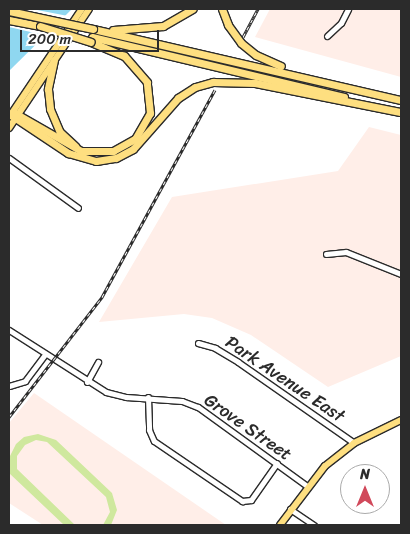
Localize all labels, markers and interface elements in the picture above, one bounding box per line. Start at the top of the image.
scale bar [22,20,161,52]
text: 200 m [28,26,71,52]
street label: Park Avenue East [221,331,349,427]
street label: Grove Street [200,389,296,465]
text: N [360,462,370,487]
north arrow [340,464,390,514]

